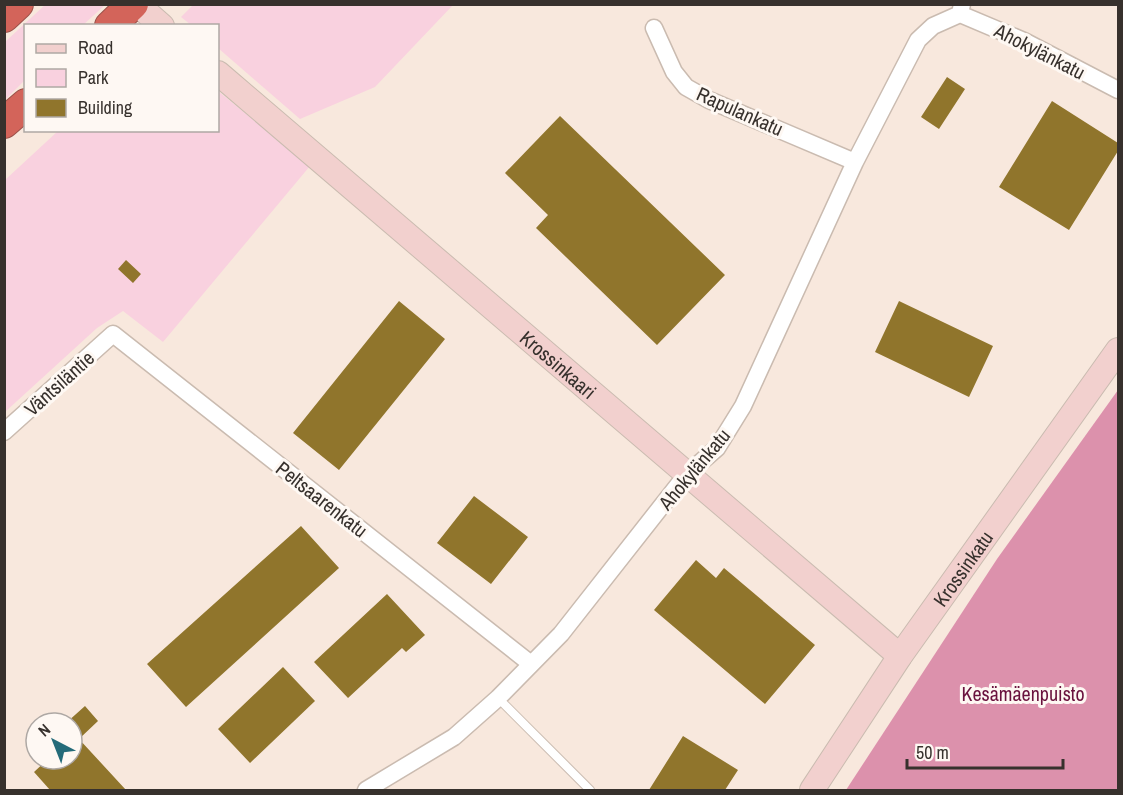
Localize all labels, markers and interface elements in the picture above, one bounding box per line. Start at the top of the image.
street label: Ahokylänkatu [989,16,1090,85]
legend [24,24,219,132]
text: Road [78,35,113,60]
text: Park [78,65,109,90]
street label: Rapulankatu [692,80,788,142]
text: Building [78,95,133,120]
street label: Krossinkaari [515,324,602,404]
street label: Väntsiläntie [18,344,100,422]
street label: Ahokylänkatu [651,423,736,516]
street label: Peltsaarenkatu [271,455,373,543]
street label: Krossinkatu [926,525,999,611]
park label: Kesämäenpuisto [961,680,1085,707]
north arrow [24,711,84,771]
text: N [33,719,55,741]
scale bar [907,732,1063,770]
text: 50 m [916,740,949,765]

